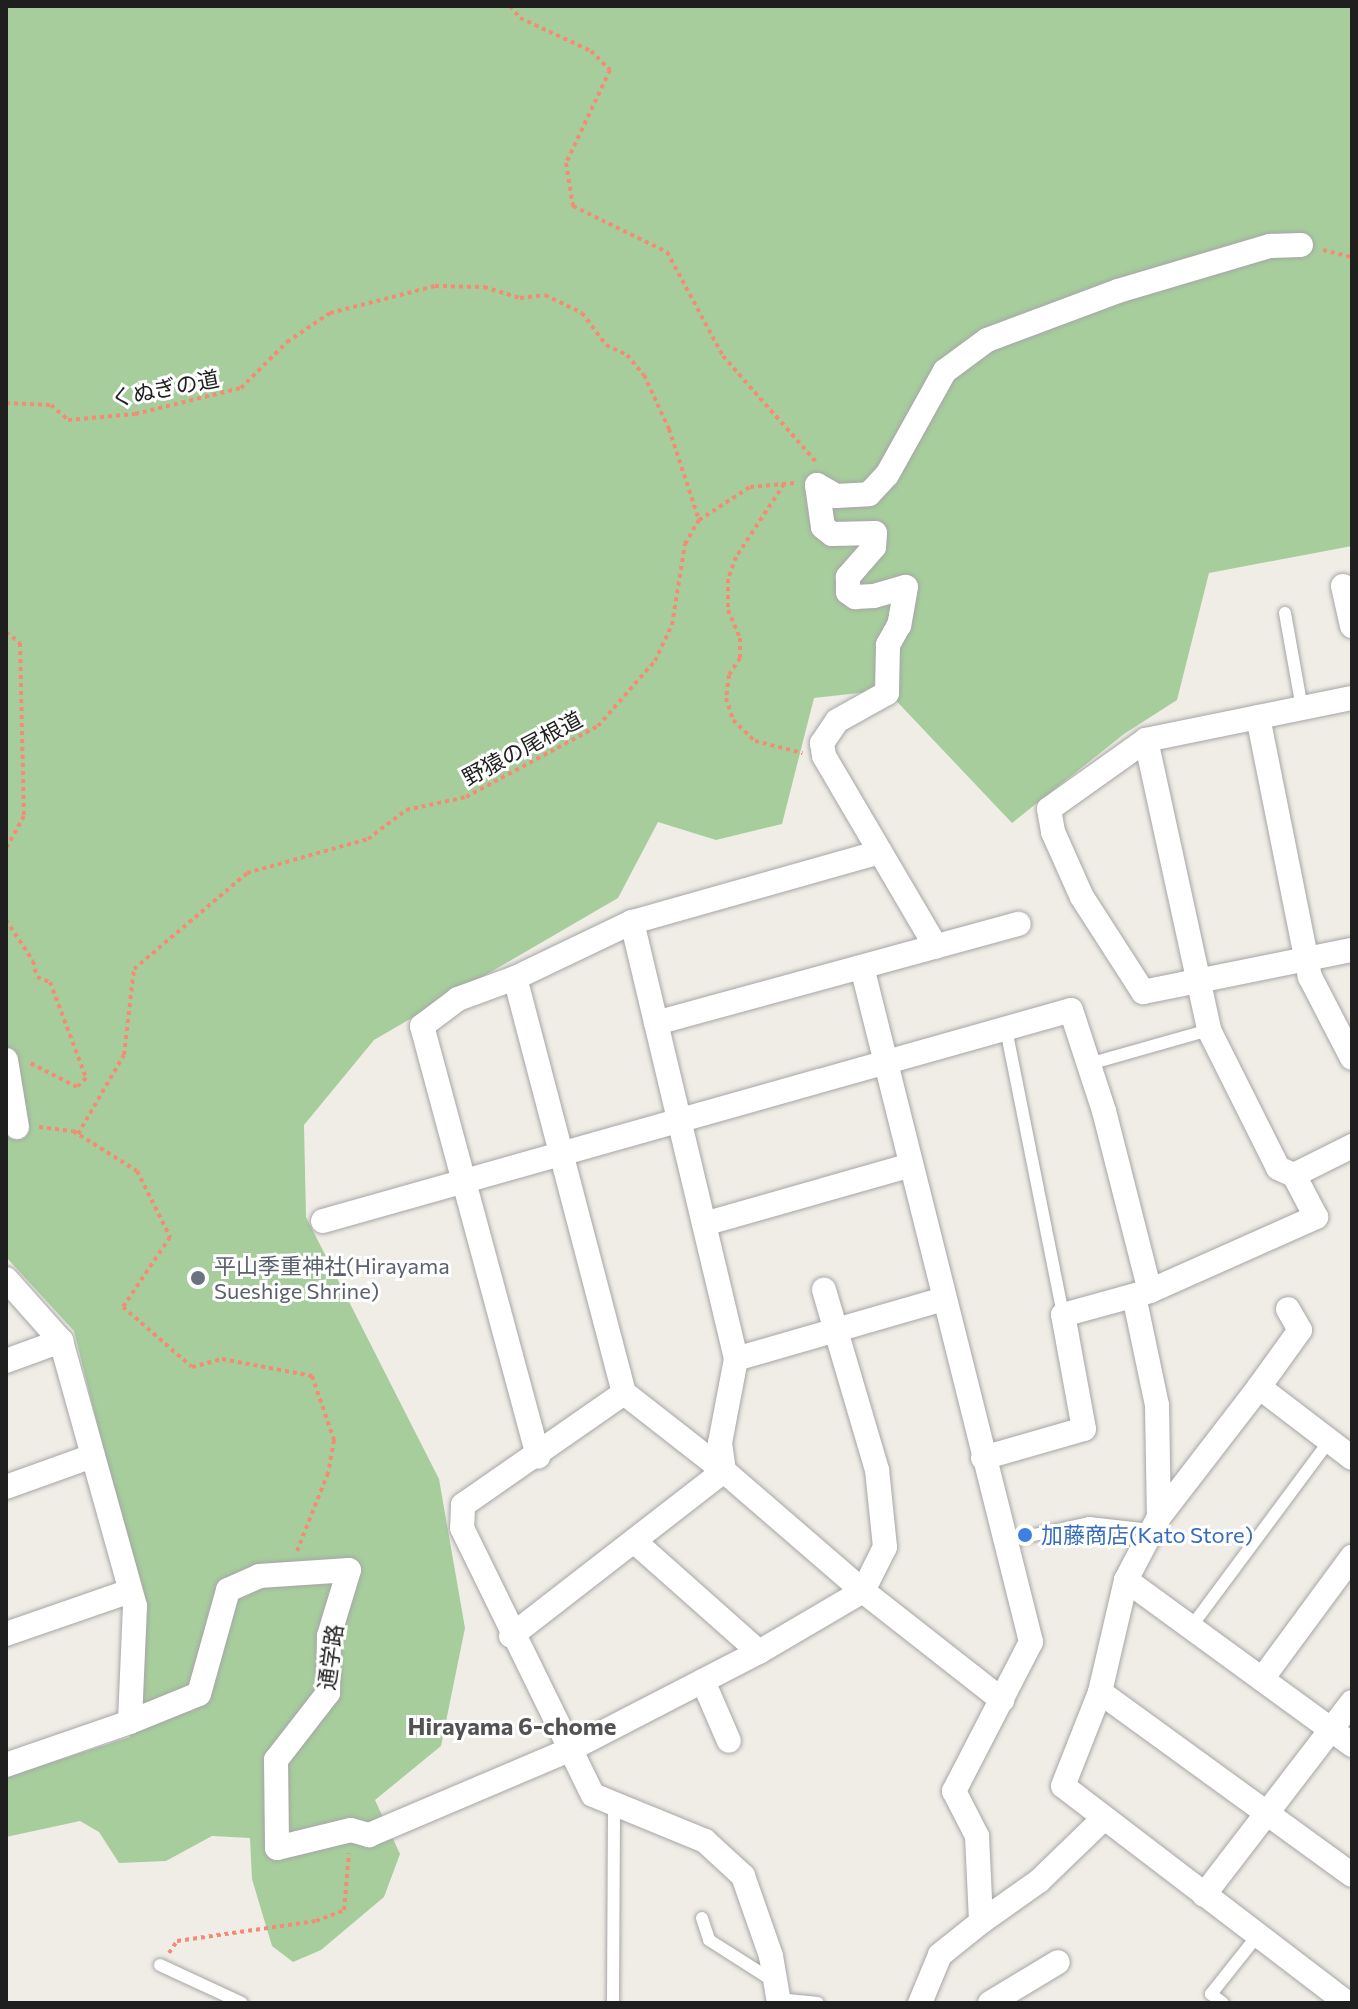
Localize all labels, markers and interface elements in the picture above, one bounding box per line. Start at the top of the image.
street label: くぬぎの道 [108,365,222,411]
street label: 野猿の尾根道 [458,705,586,791]
place label: 平山季重神社(Hirayama Sueshige Shrine) [214,1252,450,1304]
marker: 平山季重神社(Hirayama Sueshige Shrine) [189,1269,207,1287]
place label: 加藤商店(Kato Store) [1041,1522,1252,1548]
marker: 加藤商店(Kato Store) [1016,1526,1034,1544]
street label: 通学路 [312,1622,348,1692]
district label: Hirayama 6-chome [408,1712,616,1740]

